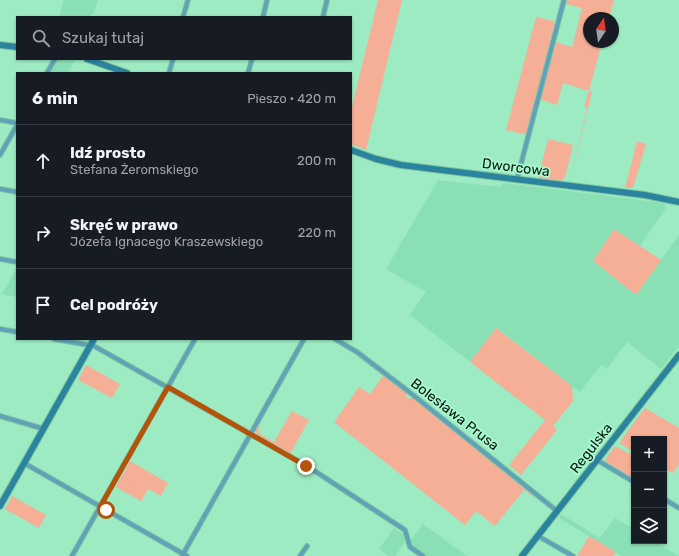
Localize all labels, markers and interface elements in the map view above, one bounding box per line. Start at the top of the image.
north arrow [583,12,619,48]
search box [16,16,352,60]
icon: search [30,27,52,49]
text: Szukaj tutaj [62,29,144,47]
text: 6 min [32,88,78,108]
text: Pieszo · 420 m [247,91,336,106]
text: Idź prosto [70,144,146,162]
icon: ahead [32,150,54,172]
text: 200 m [297,153,336,168]
street label: Dworcowa [481,155,551,180]
text: Stefana Żeromskiego [70,162,198,177]
text: Skręć w prawo [70,216,178,234]
icon: right [32,222,54,244]
text: 220 m [298,225,336,240]
text: Józefa Ignacego Kraszewskiego [70,234,263,249]
icon: arrive [32,294,54,316]
text: Cel podróży [70,296,158,314]
street label: Bolesława Prusa [407,375,502,454]
street label: Regulska [567,420,616,477]
map controls [631,436,667,544]
button: + [631,436,667,472]
route end [297,457,315,475]
button: − [631,472,667,508]
route start [97,501,115,519]
button: layers [631,508,667,544]

